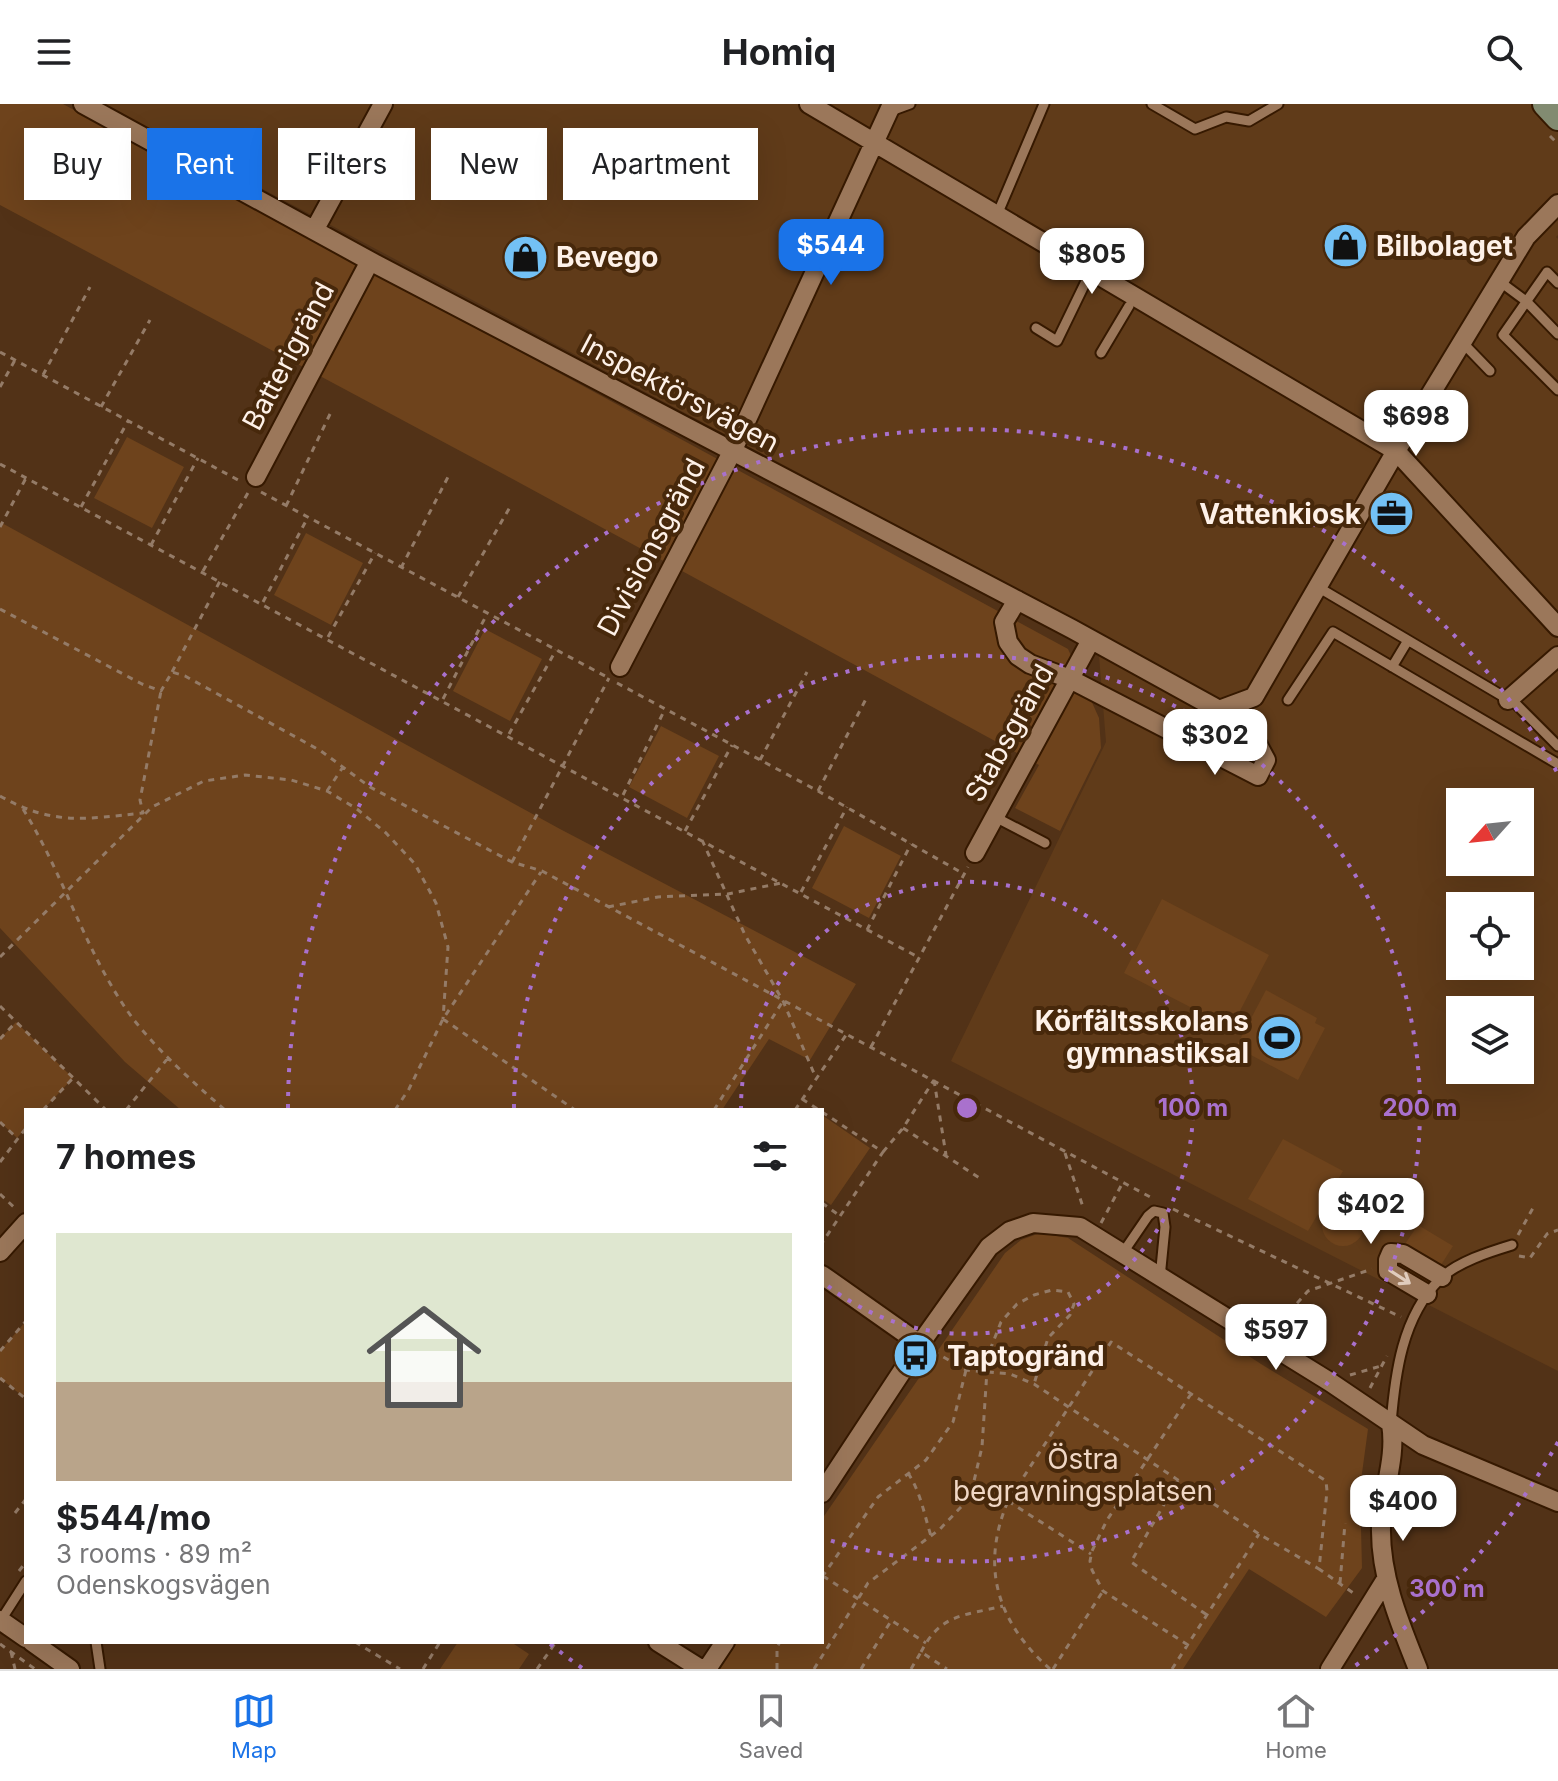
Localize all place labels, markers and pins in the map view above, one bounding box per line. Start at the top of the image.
pin: $544 [784,219,878,287]
shop icon: Bilbolaget [1321,222,1369,270]
pin: $805 [1045,228,1139,296]
place label: Bilbolaget [1376,229,1513,263]
shop icon: Bevego [501,233,549,281]
place label: Bevego [556,240,659,274]
pin: $698 [1369,390,1463,458]
office icon: Vattenkiosk [1368,490,1416,538]
place label: Vattenkiosk [1199,497,1362,531]
pin: $302 [1168,709,1262,777]
place label: Körfältsskolans gymnastiksal [1035,1004,1249,1070]
sports icon: Körfältsskolans gymnastiksal [1256,1013,1304,1061]
centre of rings [953,1094,981,1122]
pin: $402 [1324,1178,1418,1246]
pin: $597 [1229,1304,1323,1372]
bus stop icon: Taptogränd [892,1332,940,1380]
place label: Taptogränd [947,1339,1105,1373]
pin: $400 [1356,1475,1450,1543]

